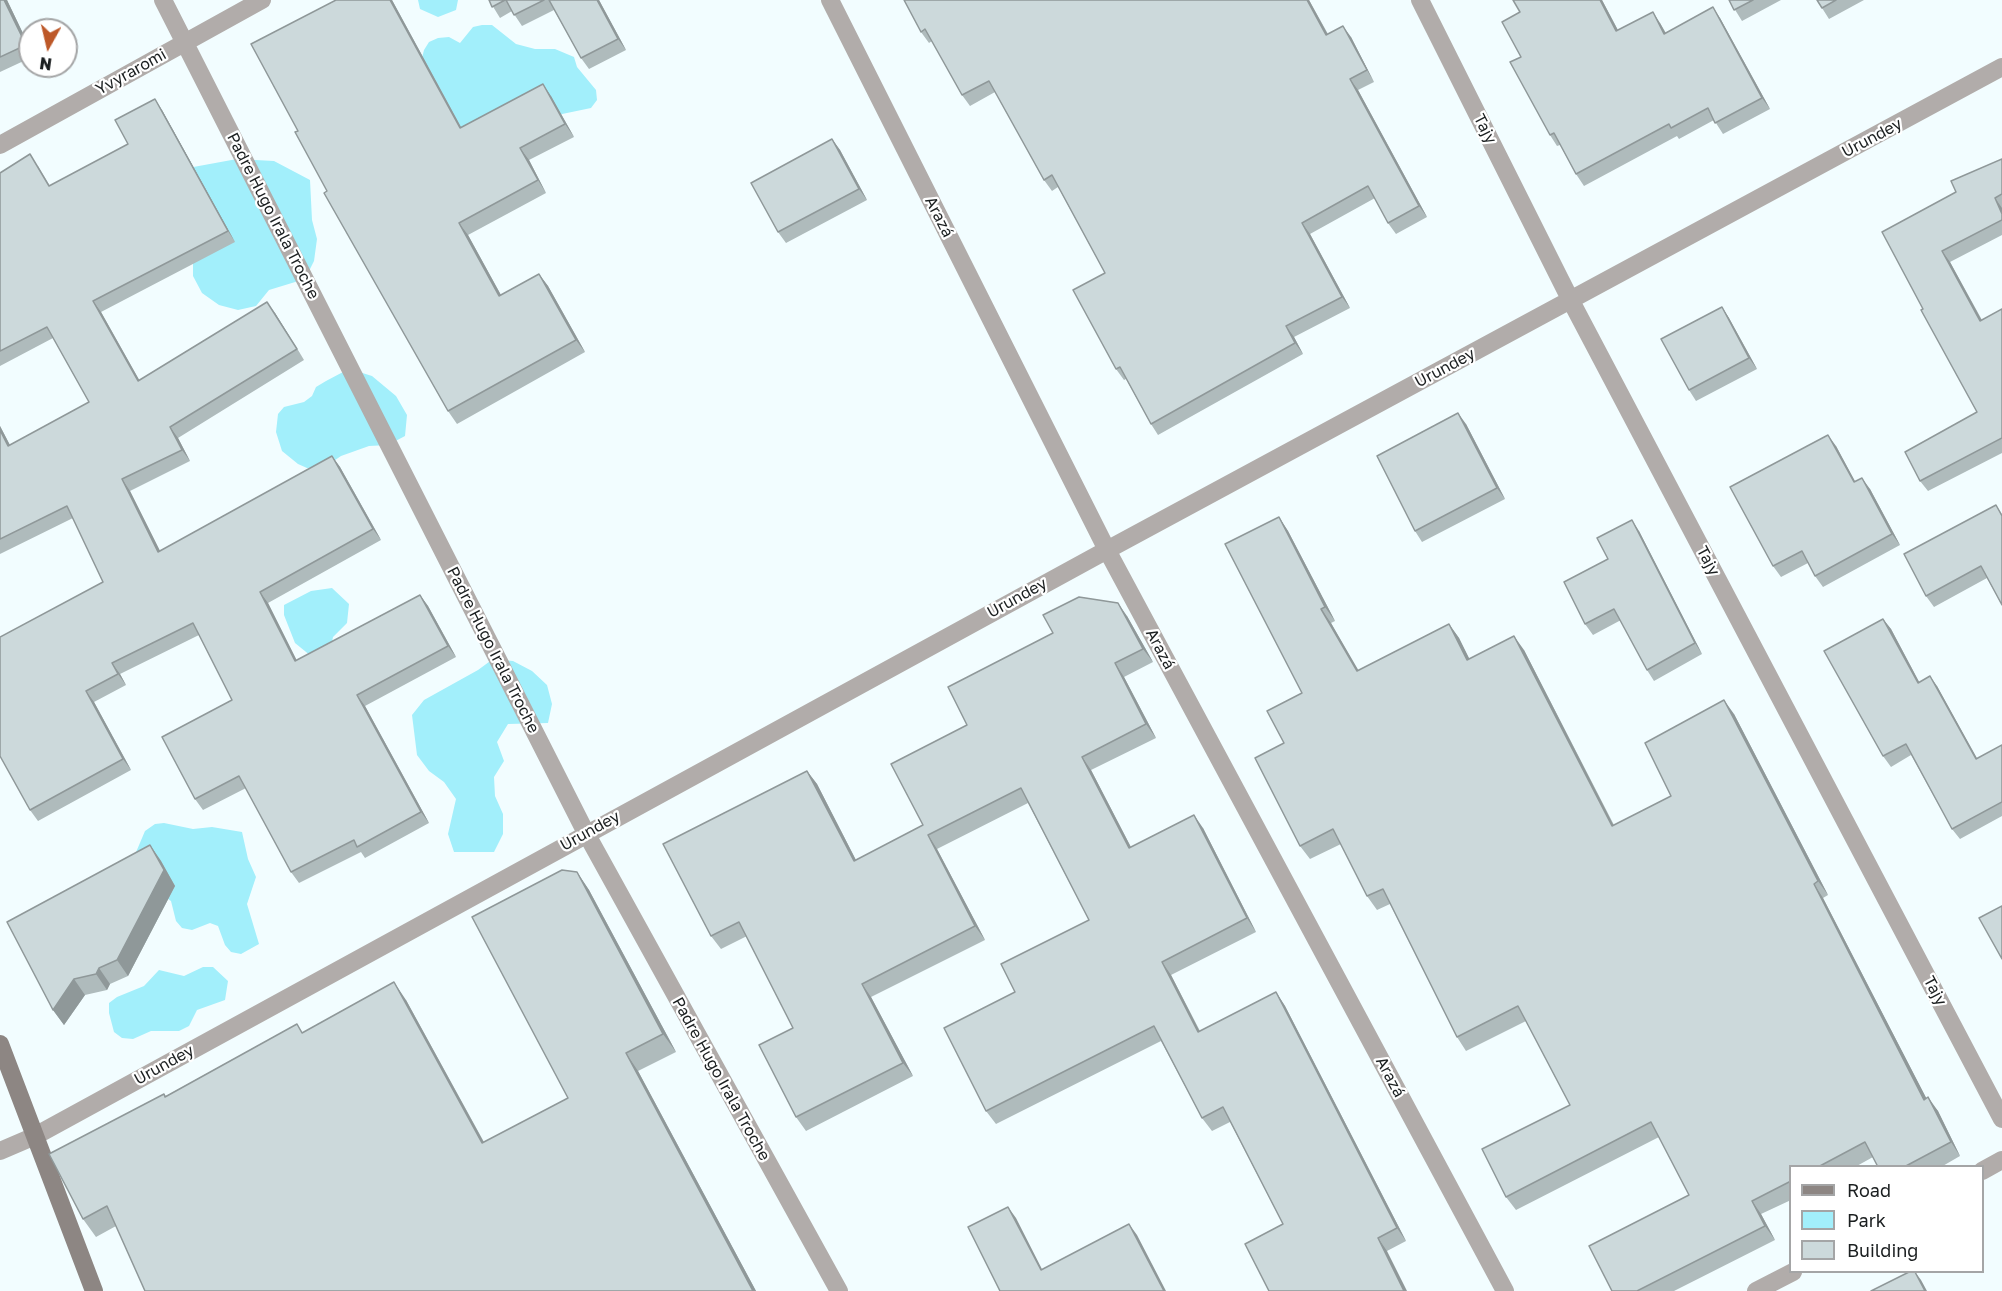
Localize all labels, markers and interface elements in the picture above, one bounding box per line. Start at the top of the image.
north arrow [18,18,78,78]
street label: Yvyraromi [92,45,170,99]
text: N [38,53,53,75]
street label: Tajy [1469,111,1501,147]
street label: Urundey [1839,114,1905,162]
street label: Padre Hugo Irala Troche [223,130,323,302]
street label: Arazá [921,193,957,241]
street label: Urundey [1412,344,1478,392]
street label: Tajy [1692,543,1724,579]
street label: Padre Hugo Irala Troche [443,564,543,736]
street label: Urundey [984,574,1050,622]
street label: Arazá [1141,625,1179,673]
street label: Urundey [557,807,623,855]
street label: Tajy [1919,973,1951,1009]
street label: Padre Hugo Irala Troche [668,994,774,1164]
street label: Urundey [131,1041,197,1089]
street label: Arazá [1371,1053,1409,1101]
legend [1789,1165,1984,1273]
text: Road [1847,1179,1891,1201]
text: Park [1847,1209,1886,1231]
text: Building [1847,1239,1918,1261]

